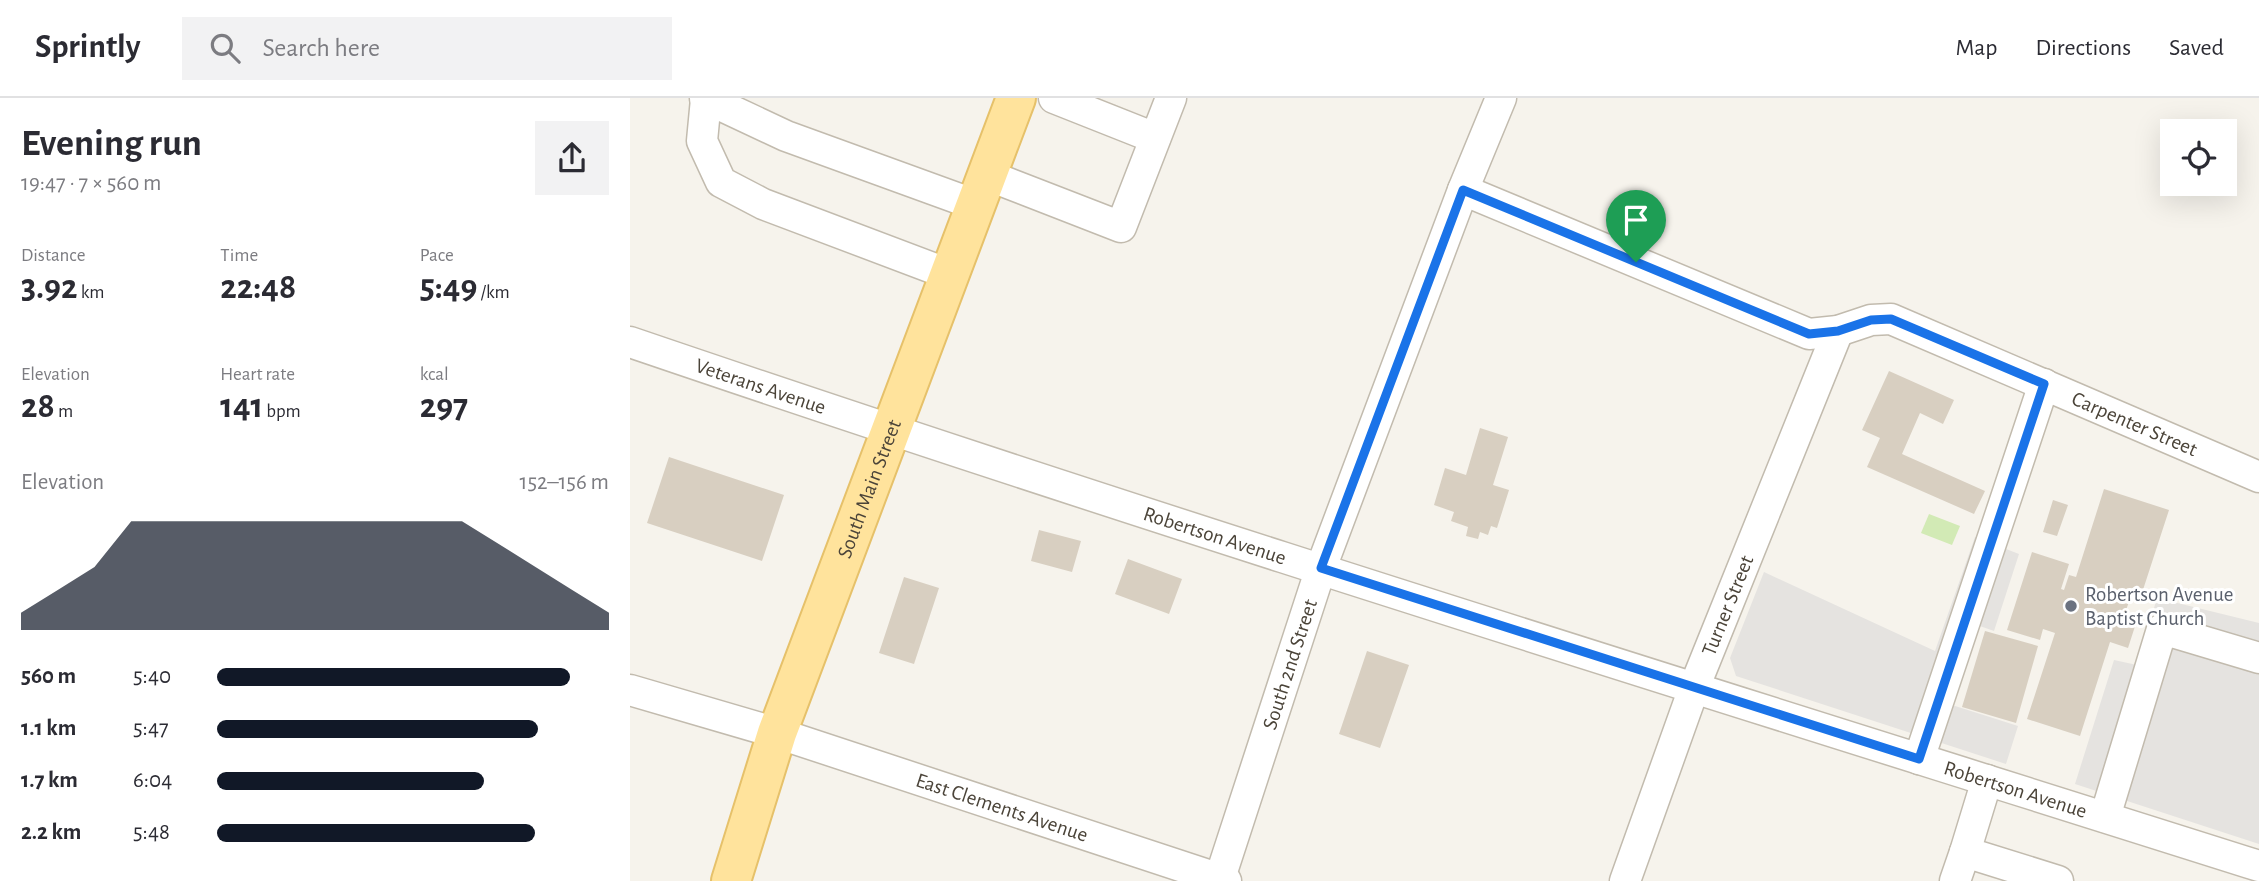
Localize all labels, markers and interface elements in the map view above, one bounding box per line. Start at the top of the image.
search box [182,17,672,80]
icon: search [206,29,244,67]
text: Sprintly [35,31,140,64]
text: Search here [262,35,380,61]
text: Map [1955,36,1997,60]
text: Directions [2035,36,2131,60]
text: Saved [2169,36,2224,60]
map controls [2160,119,2237,196]
button: locate [2160,119,2237,196]
button: share [535,121,609,195]
text: Evening run [21,125,202,163]
text: 19:47 · 7 × 560 m [21,172,161,195]
pin [1606,190,1666,262]
icon: arrive [1617,201,1655,239]
text: Distance [21,246,85,265]
text: Time [220,246,258,265]
text: Pace [420,246,454,265]
text: 3.92 [21,270,78,305]
text: 22:48 [220,270,296,305]
text: 5:49 [420,270,477,305]
text: km [78,283,105,302]
text: /km [477,283,510,302]
street label: Veterans Avenue [693,355,828,418]
text: Elevation [21,365,90,384]
text: Heart rate [220,365,295,384]
text: kcal [420,365,449,384]
street label: Carpenter Street [2069,388,2201,460]
text: 28 [21,389,55,424]
text: 141 [220,389,263,424]
text: 297 [420,389,468,424]
text: m [55,402,73,421]
text: bpm [263,402,301,421]
street label: South Main Street [834,416,905,561]
text: Elevation [21,471,104,494]
text: 152–156 m [520,471,609,494]
street label: Robertson Avenue [1141,503,1289,569]
street label: Turner Street [1698,552,1758,659]
place label: Robertson Avenue Baptist Church [2085,584,2234,629]
street label: South 2nd Street [1259,596,1321,732]
marker: Robertson Avenue Baptist Church [2063,598,2079,614]
text: 560 m [21,665,76,688]
text: 5:40 [133,665,171,688]
text: 1.1 km [21,717,76,740]
text: 5:47 [133,717,169,740]
street label: Robertson Avenue [1941,757,2089,822]
text: 1.7 km [21,769,78,792]
text: 6:04 [133,769,172,792]
street label: East Clements Avenue [913,770,1090,846]
text: 2.2 km [21,821,81,844]
text: 5:48 [133,821,170,844]

